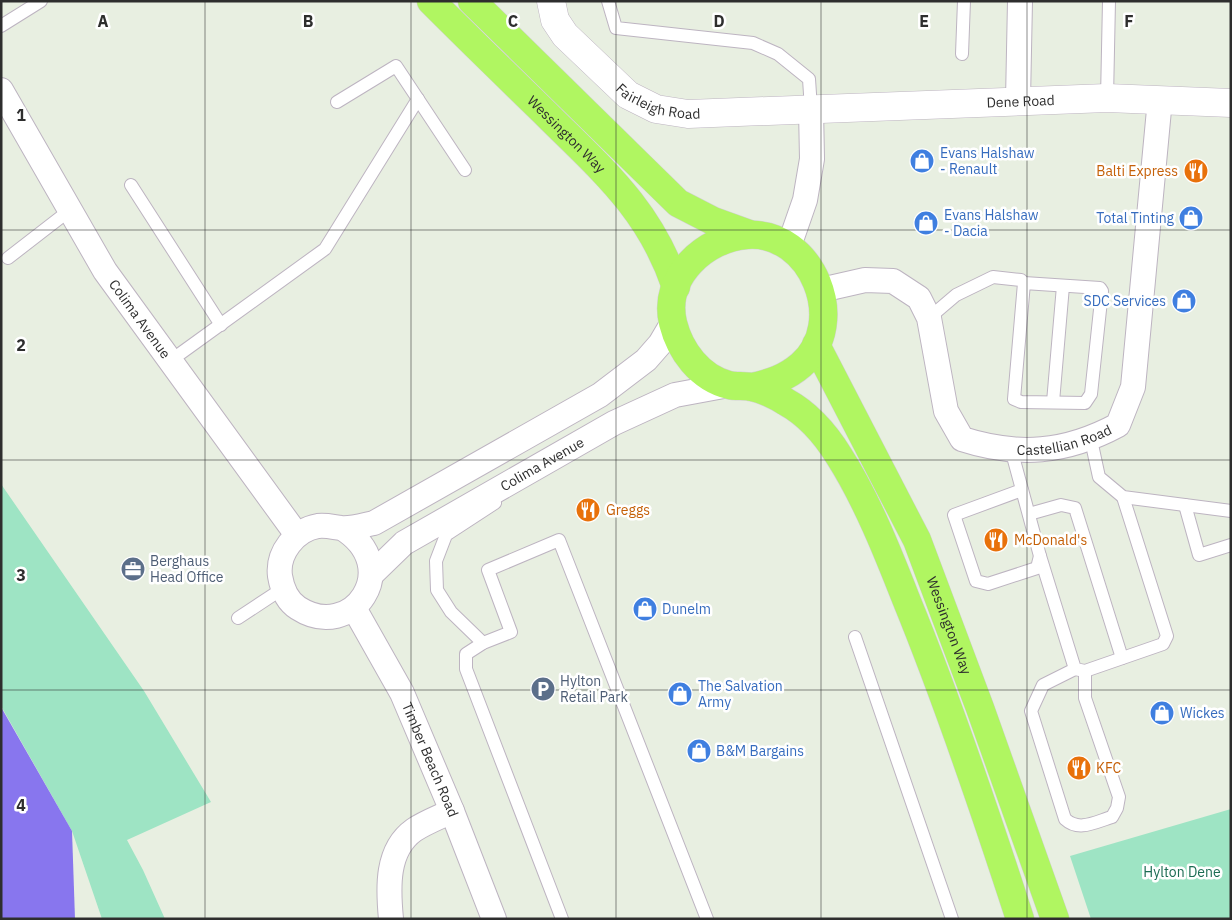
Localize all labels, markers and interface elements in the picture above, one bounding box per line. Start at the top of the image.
text: A [98,11,109,31]
text: B [303,11,314,31]
text: C [508,11,518,31]
text: D [713,11,725,31]
text: E [919,11,929,31]
text: F [1124,11,1134,31]
street label: Fairleigh Road [612,79,701,123]
street label: Dene Road [986,91,1055,112]
street label: Wessington Way [523,92,609,177]
text: 1 [16,105,26,125]
place label: Evans Halshaw - Renault [940,144,1035,178]
shop icon: Evans Halshaw - Renault [909,148,935,174]
restaurant icon: Balti Express [1183,158,1209,184]
place label: Balti Express [1096,162,1178,180]
shop icon: Total Tinting [1178,205,1204,231]
place label: Evans Halshaw - Dacia [944,206,1039,240]
place label: Total Tinting [1096,209,1175,227]
shop icon: Evans Halshaw - Dacia [913,210,939,236]
street label: Colima Avenue [105,276,175,362]
shop icon: SDC Services [1171,288,1197,314]
place label: SDC Services [1084,292,1166,310]
text: 2 [16,335,26,355]
street label: Castellian Road [1016,421,1115,459]
street label: Colima Avenue [497,433,587,495]
restaurant icon: Greggs [575,497,601,523]
place label: Greggs [606,501,650,519]
restaurant icon: McDonald's [983,527,1009,553]
place label: McDonald's [1014,531,1087,549]
place label: Berghaus Head Office [150,552,224,586]
office icon: Berghaus Head Office [120,556,146,582]
text: 3 [16,565,26,585]
street label: Wessington Way [923,574,976,677]
shop icon: Dunelm [632,596,658,622]
place label: Dunelm [662,600,711,618]
place label: Hylton Retail Park [560,672,628,706]
parking icon: Hylton Retail Park [530,676,556,702]
place label: The Salvation Army [698,677,783,711]
shop icon: The Salvation Army [667,681,693,707]
street label: Timber Beach Road [398,700,462,820]
shop icon: Wickes [1149,700,1175,726]
place label: Wickes [1180,704,1225,722]
shop icon: B&M Bargains [686,738,712,764]
place label: B&M Bargains [716,742,804,760]
restaurant icon: KFC [1066,755,1092,781]
place label: KFC [1096,759,1121,777]
text: 4 [16,795,26,815]
park label: Hylton Dene [1143,863,1221,881]

